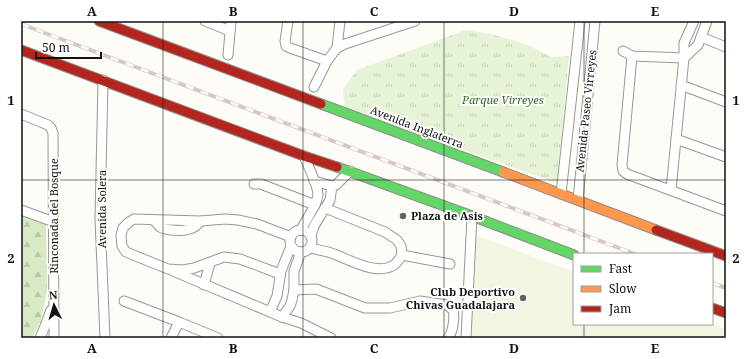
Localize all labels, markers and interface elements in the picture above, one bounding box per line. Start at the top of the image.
text: A [87,2,97,20]
text: B [229,2,238,20]
text: C [370,2,379,20]
text: D [509,2,519,20]
text: E [651,2,660,20]
scale bar [36,34,101,60]
text: 50 m [42,39,70,56]
street label: Avenida Paseo Virreyes [572,49,599,173]
text: 1 [7,91,15,109]
text: 1 [732,91,740,109]
park label: Parque Virreyes [461,92,544,107]
street label: Avenida Inglaterra [369,102,466,151]
street label: Rinconada del Bosque [46,158,61,274]
street label: Avenida Solera [94,170,109,248]
place label: Plaza de Asis [411,208,483,223]
marker: Plaza de Asis [398,211,408,221]
text: 2 [7,249,15,267]
text: 2 [732,249,740,267]
legend [573,253,713,325]
text: Fast [609,260,632,277]
text: Slow [609,280,637,297]
place label: Club Deportivo Chivas Guadalajara [406,284,515,312]
north arrow [34,285,74,325]
text: N [48,287,58,302]
marker: Club Deportivo Chivas Guadalajara [518,293,528,303]
text: Jam [608,300,631,317]
text: A [87,339,97,357]
text: B [229,339,238,357]
text: C [370,339,379,357]
text: D [509,339,519,357]
text: E [651,339,660,357]

